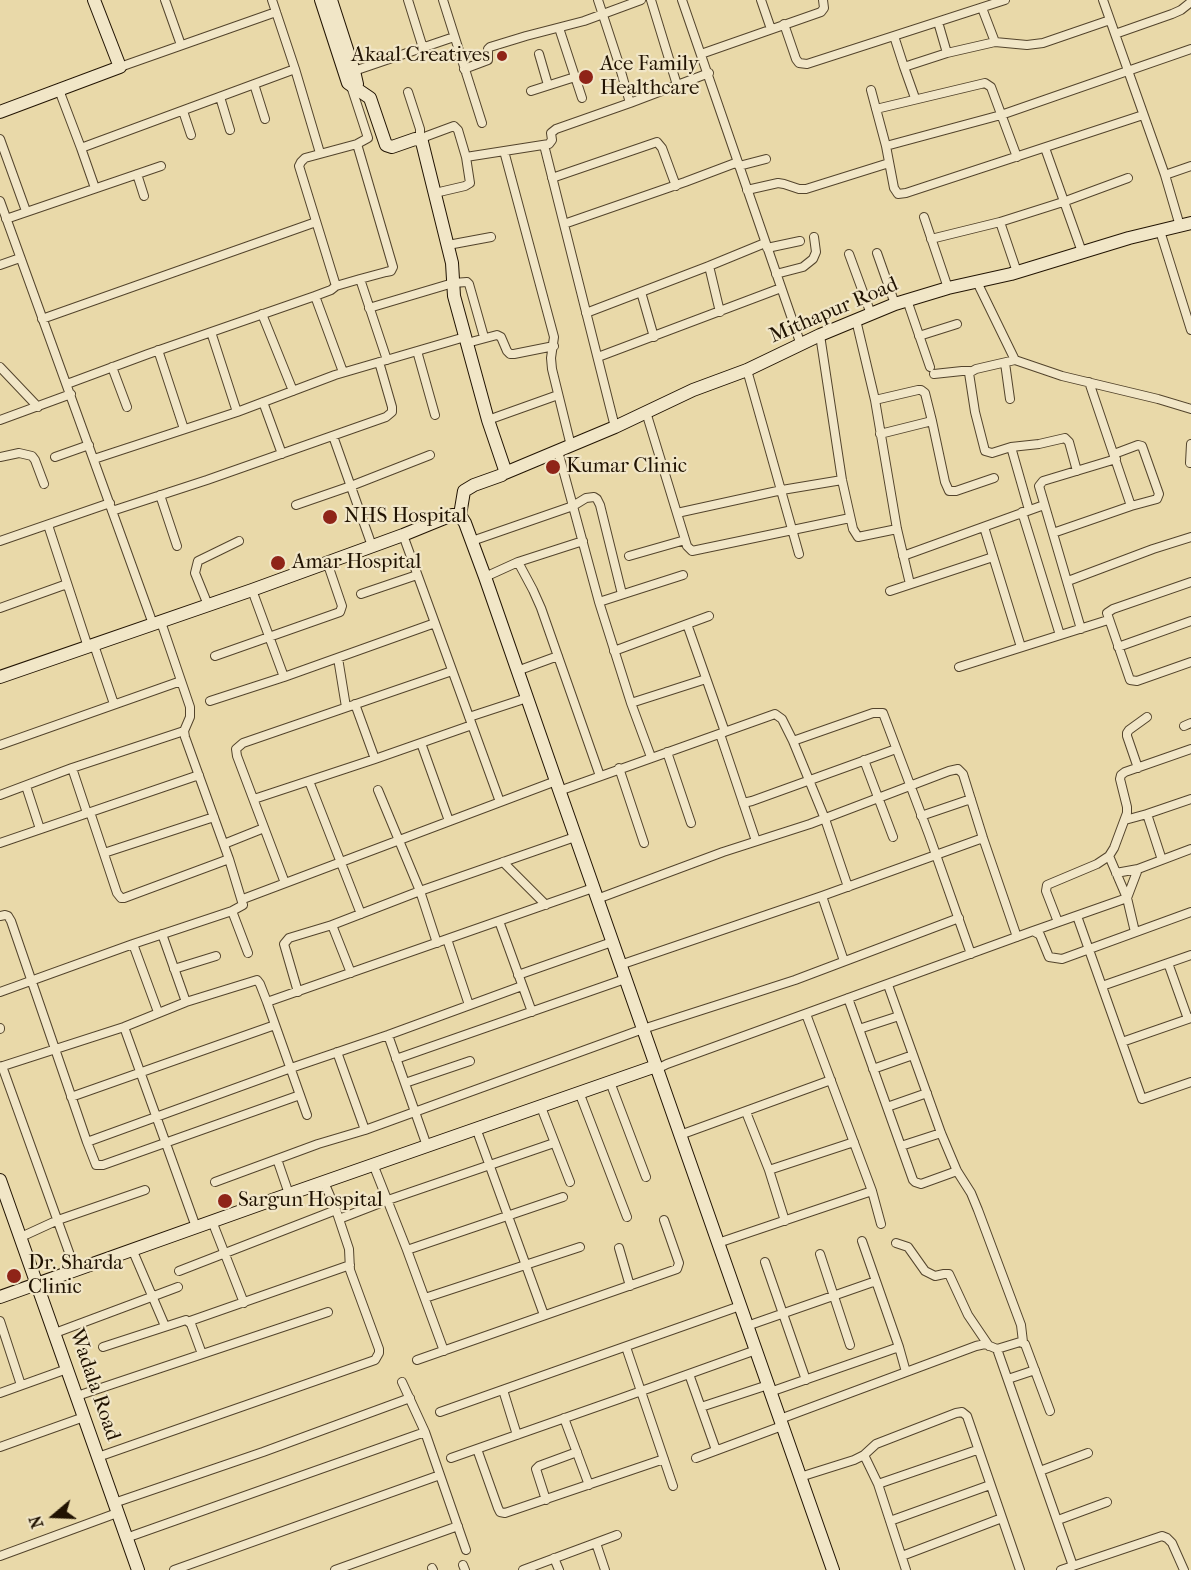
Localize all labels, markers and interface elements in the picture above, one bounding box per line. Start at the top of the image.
place label: Akaal Creatives [351,43,490,69]
marker: Akaal Creatives [495,49,509,63]
place label: Ace Family Healthcare [600,52,700,102]
marker: Ace Family Healthcare [577,68,595,86]
street label: Mithapur Road [766,273,902,349]
place label: Kumar Clinic [566,454,687,480]
marker: Kumar Clinic [544,458,562,476]
place label: NHS Hospital [344,504,467,530]
marker: NHS Hospital [321,508,339,526]
place label: Amar Hospital [292,550,421,576]
marker: Amar Hospital [269,554,287,572]
place label: Sargun Hospital [238,1188,383,1214]
marker: Sargun Hospital [216,1192,234,1210]
place label: Dr. Sharda Clinic [28,1251,123,1301]
marker: Dr. Sharda Clinic [5,1267,23,1285]
street label: Wadala Road [63,1326,125,1444]
north arrow [24,1486,84,1546]
text: N [26,1513,47,1531]

